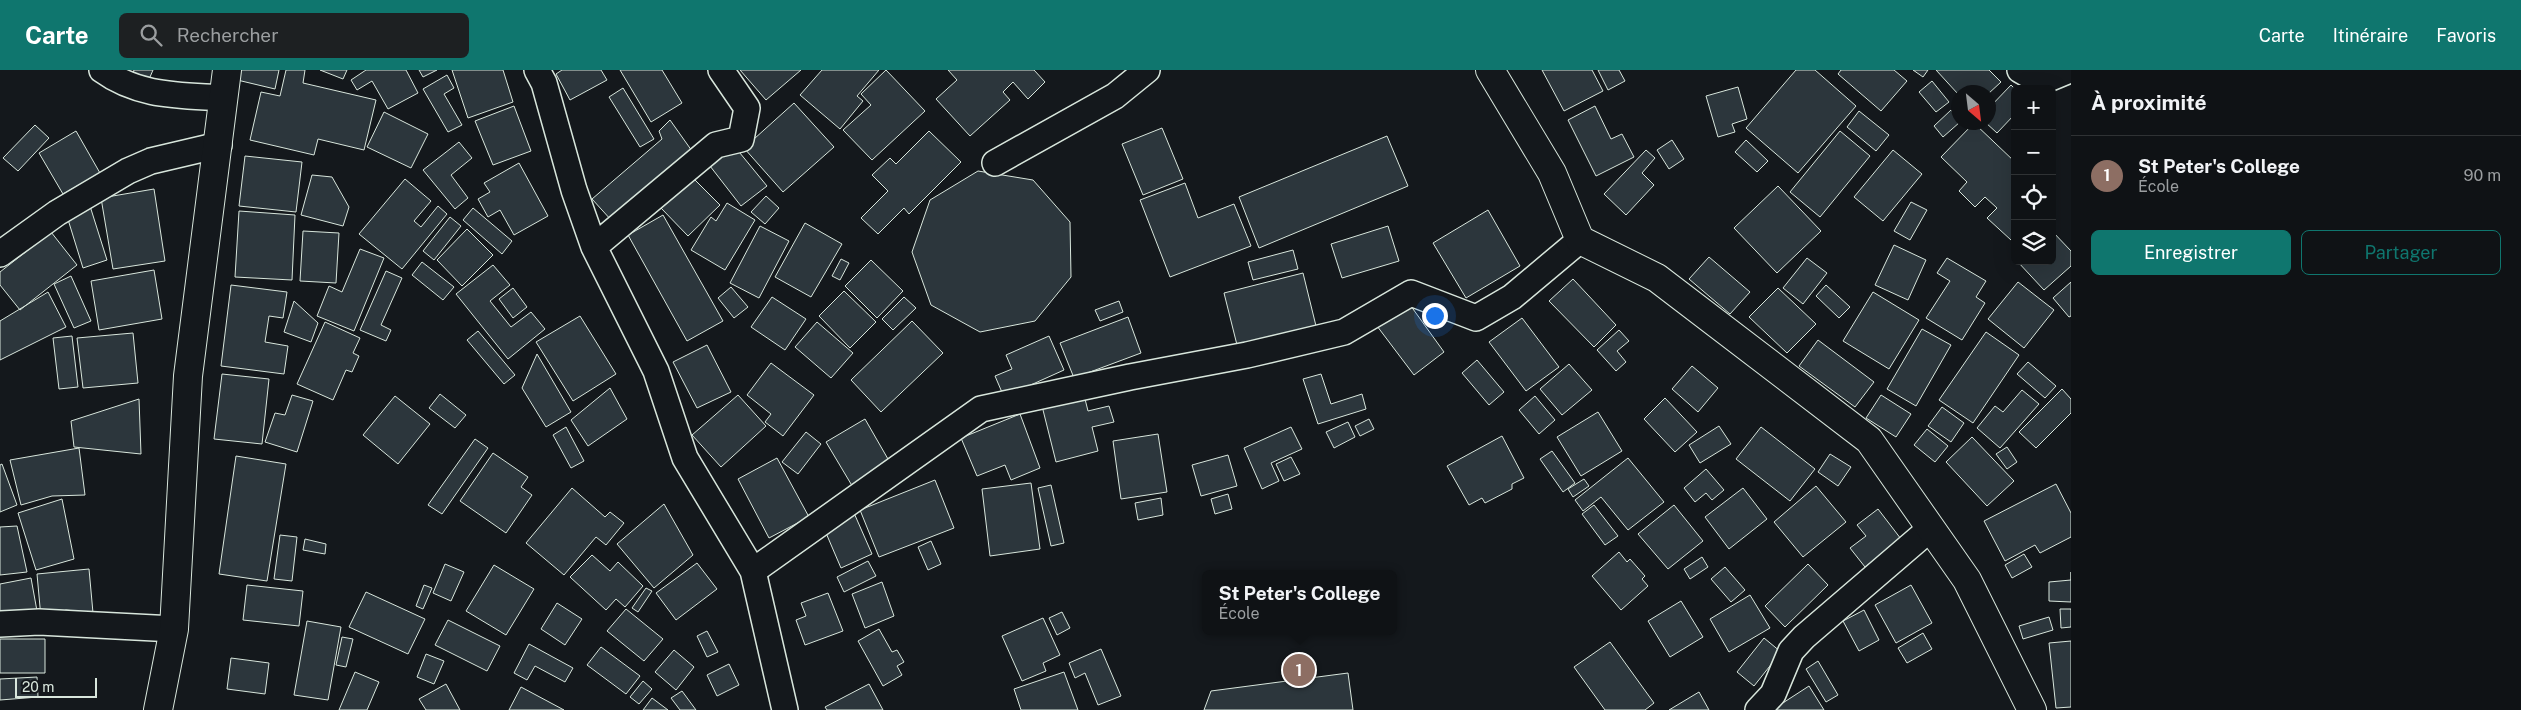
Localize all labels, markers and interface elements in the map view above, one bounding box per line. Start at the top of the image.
search box [119,13,469,58]
text: Carte [25,21,89,49]
icon: search [137,21,165,49]
text: Rechercher [177,24,279,46]
text: Carte [2259,25,2305,46]
text: Itinéraire [2333,25,2408,46]
text: Favoris [2436,25,2496,46]
north arrow [1951,85,1996,130]
map controls [2011,85,2056,265]
button: + [2011,85,2056,130]
text: À proximité [2091,90,2207,115]
button: − [2011,130,2056,175]
text: St Peter's College [2138,155,2300,177]
text: 1 [2104,166,2110,185]
text: 90 m [2464,166,2501,185]
button: locate [2011,175,2056,220]
text: École [2138,177,2179,196]
button: layers [2011,220,2056,265]
button: Enregistrer [2091,230,2291,275]
button: Partager [2301,230,2501,275]
your location [1422,303,1448,329]
popup [1202,570,1397,635]
text: St Peter's College [1219,582,1380,604]
text: École [1219,604,1260,623]
pin: 1 [1283,651,1315,689]
scale bar [15,675,98,698]
text: 20 m [22,679,54,695]

